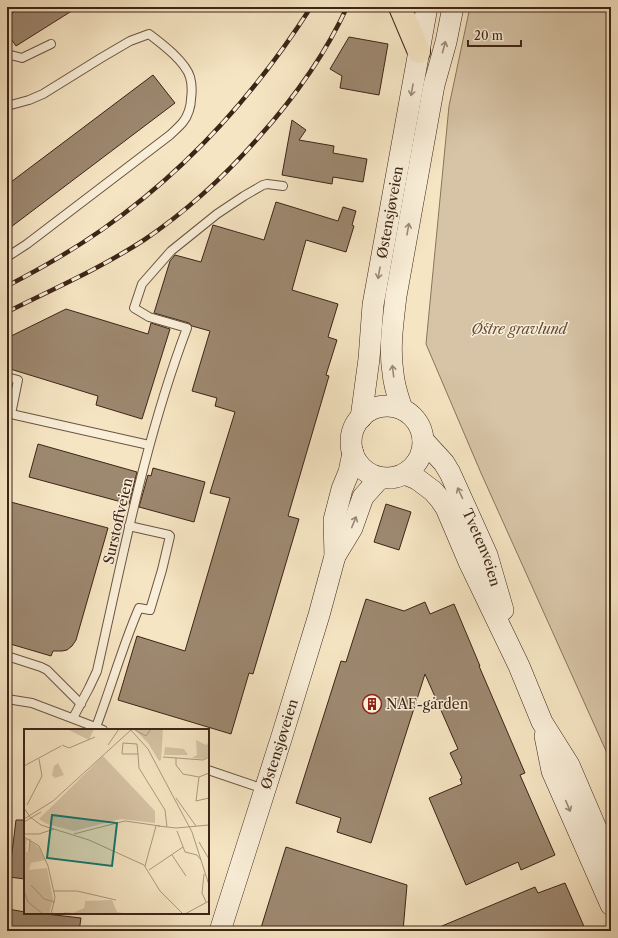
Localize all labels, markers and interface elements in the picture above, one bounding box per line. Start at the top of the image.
scale bar [468,22,521,48]
text: 20 m [474,28,503,43]
one-way arrow [441,41,448,54]
one-way arrow [408,83,416,96]
street label: Østensjøveien [373,164,407,260]
one-way arrow [405,223,413,236]
one-way arrow [374,266,382,279]
park label: Østre gravlund [471,320,569,338]
one-way arrow [389,365,397,378]
street label: Surstoffveien [99,476,137,566]
one-way arrow [456,488,463,500]
street label: Tvetenveien [458,506,505,589]
one-way arrow [350,516,358,528]
building icon: NAF-gården [361,693,383,715]
place label: NAF-gården [386,695,469,713]
street label: Østensjøveien [257,697,302,792]
inset map [24,729,209,914]
one-way arrow [565,800,572,812]

